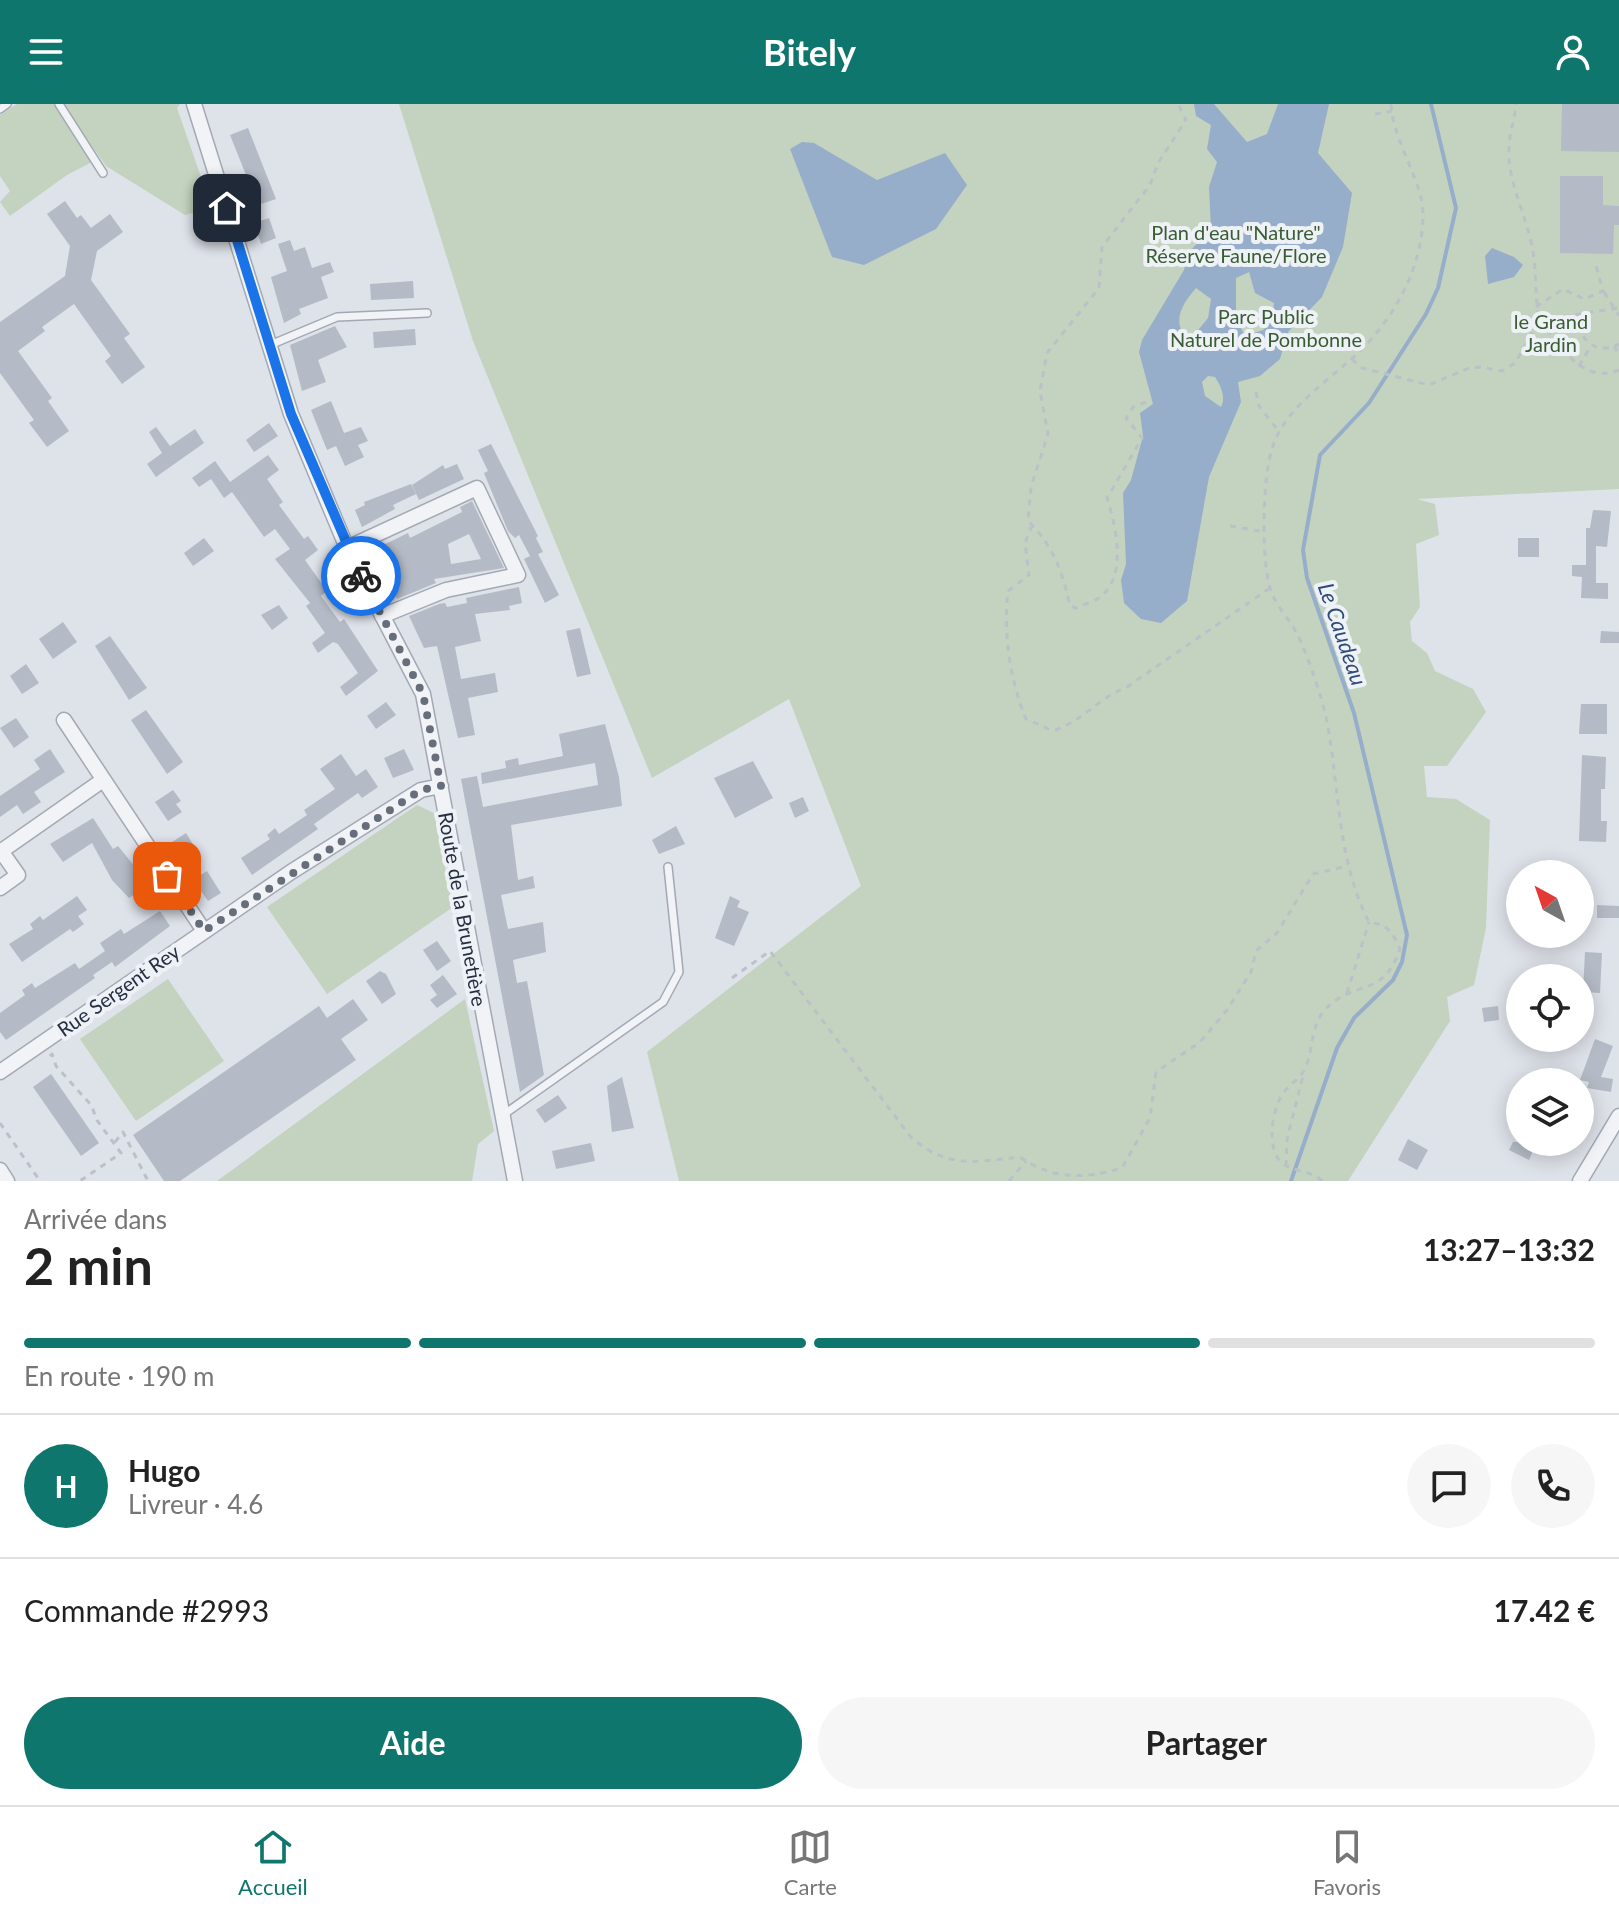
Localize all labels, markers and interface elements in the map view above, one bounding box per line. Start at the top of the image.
icon: menu [24,30,68,74]
text: Bitely [763,30,856,74]
icon: person [1551,30,1595,74]
pin [193,174,261,242]
icon: home [205,186,249,230]
park label: Plan d'eau "Nature" Réserve Faune/Flore [1145,220,1327,267]
park label: Parc Public Naturel de Pombonne [1170,304,1362,351]
park label: le Grand Jardin [1514,309,1588,356]
courier [321,536,401,616]
icon: bike [339,554,383,598]
water label: Le Caudeau [1313,579,1373,689]
street label: Route de la Brunetière [434,810,492,1008]
pin [133,842,201,910]
icon: bag [145,854,189,898]
north arrow [1506,860,1594,948]
map controls [1506,860,1594,1156]
street label: Rue Sergent Rey [52,938,184,1041]
button: locate [1506,964,1594,1052]
button: layers [1506,1068,1594,1156]
text: Arrivée dans [24,1203,167,1235]
text: 13:27–13:32 [1423,1231,1595,1267]
text: 2 min [24,1234,153,1296]
text: En route · 190 m [24,1360,214,1392]
button: chat [1407,1444,1491,1528]
button: phone [1511,1444,1595,1528]
text: Hugo [128,1452,201,1488]
text: H [54,1468,78,1504]
text: Livreur · 4.6 [128,1488,263,1520]
text: Commande #2993 [24,1592,269,1628]
text: 17.42 € [1494,1592,1595,1628]
button: Aide [24,1697,802,1789]
button: Partager [818,1697,1595,1789]
tab: Accueil [238,1825,308,1900]
tab: Carte [784,1825,837,1900]
tab: Favoris [1313,1825,1381,1900]

